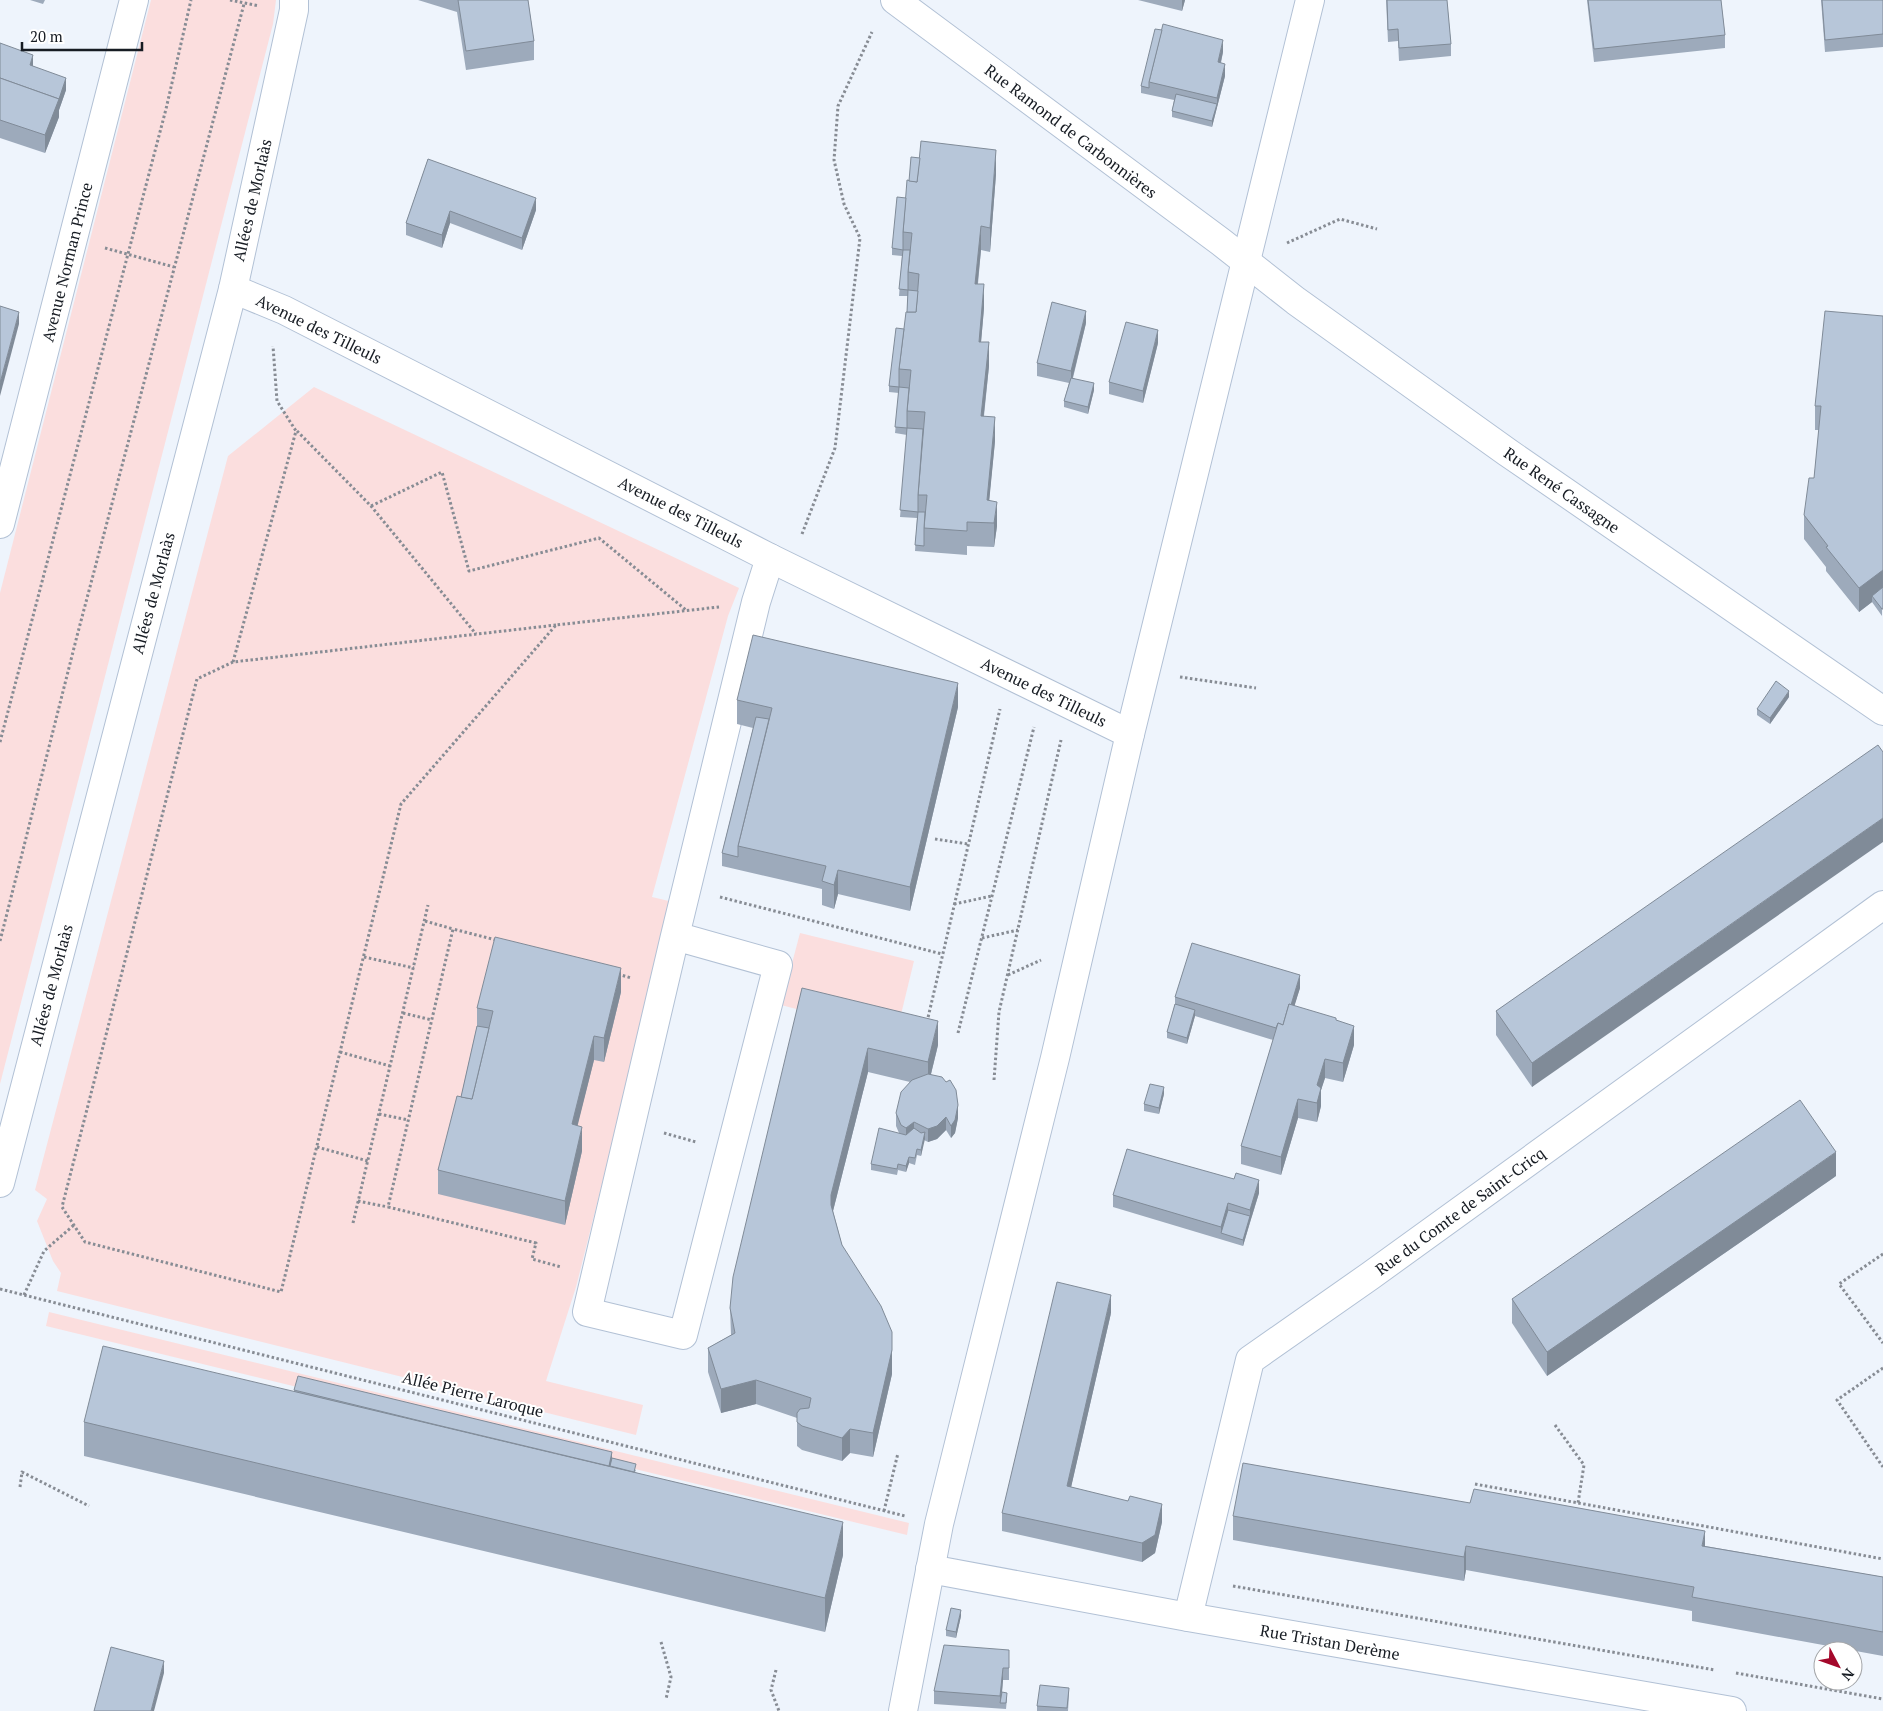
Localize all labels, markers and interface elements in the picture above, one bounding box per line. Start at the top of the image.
scale bar [22,20,142,52]
text: 20 m [30,26,63,46]
street label: Rue Ramond de Carbonnières [980,59,1162,203]
street label: Allées de Morlaàs [227,137,277,263]
street label: Avenue Norman Prince [37,180,97,344]
street label: Avenue des Tilleuls [252,289,386,369]
street label: Rue René Cassagne [1500,442,1624,538]
street label: Avenue des Tilleuls [615,471,747,553]
street label: Allées de Morlaàs [126,530,180,656]
street label: Avenue des Tilleuls [977,652,1111,732]
street label: Allées de Morlaàs [24,922,78,1048]
street label: Rue du Comte de Saint-Cricq [1371,1142,1549,1280]
street label: Allée Pierre Laroque [400,1366,546,1422]
street label: Rue Tristan Derème [1258,1619,1402,1665]
north arrow [1813,1641,1863,1691]
text: N [1837,1665,1859,1685]

